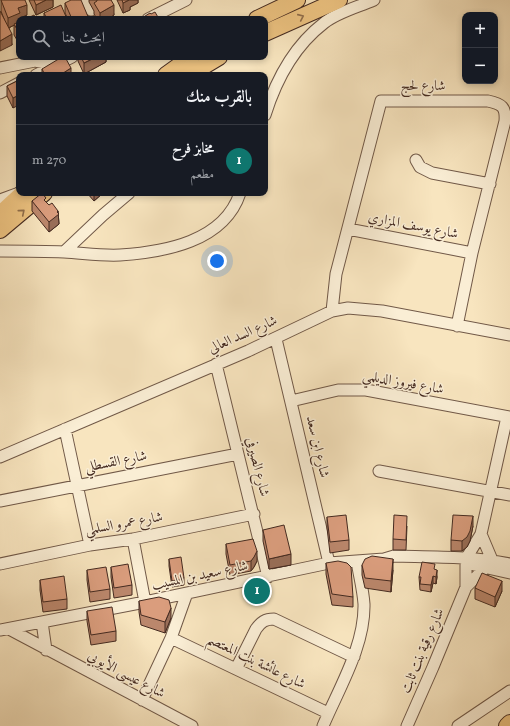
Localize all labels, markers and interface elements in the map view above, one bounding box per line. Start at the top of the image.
map controls [462,12,498,84]
button: + [462,12,498,48]
one-way arrow [296,14,304,22]
search box [16,16,268,60]
icon: search [30,27,52,49]
text: ابحث هنا [62,28,105,49]
button: − [462,48,498,84]
street label: شارع لحج [401,77,445,98]
text: بالقرب منك [186,86,252,109]
text: مخابز فرح [172,139,214,160]
text: 270 m [32,152,66,170]
text: 1 [236,152,242,170]
text: مطعم [190,166,214,184]
street label: شارع يوسف المزاري [366,208,460,245]
one-way arrow [17,209,25,216]
your location [207,251,227,271]
street label: شارع السد العالي [205,311,281,360]
street label: شارع فيروز الديلمي [361,367,445,401]
street label: شارع ابن سعد [300,414,333,480]
street label: شارع الصيرفي [240,435,274,499]
street label: شارع القسطلي [83,447,149,479]
street label: شارع عمرو السلمي [84,508,165,542]
street label: شارع سعيد بن المسيب [150,557,250,596]
pin: 1 [244,576,270,606]
street label: شارع رقية بنت ثابت [397,606,450,697]
street label: شارع عائشة بنت المعتصم [202,630,308,697]
street label: شارع عيسى الأيوبي [83,645,169,704]

